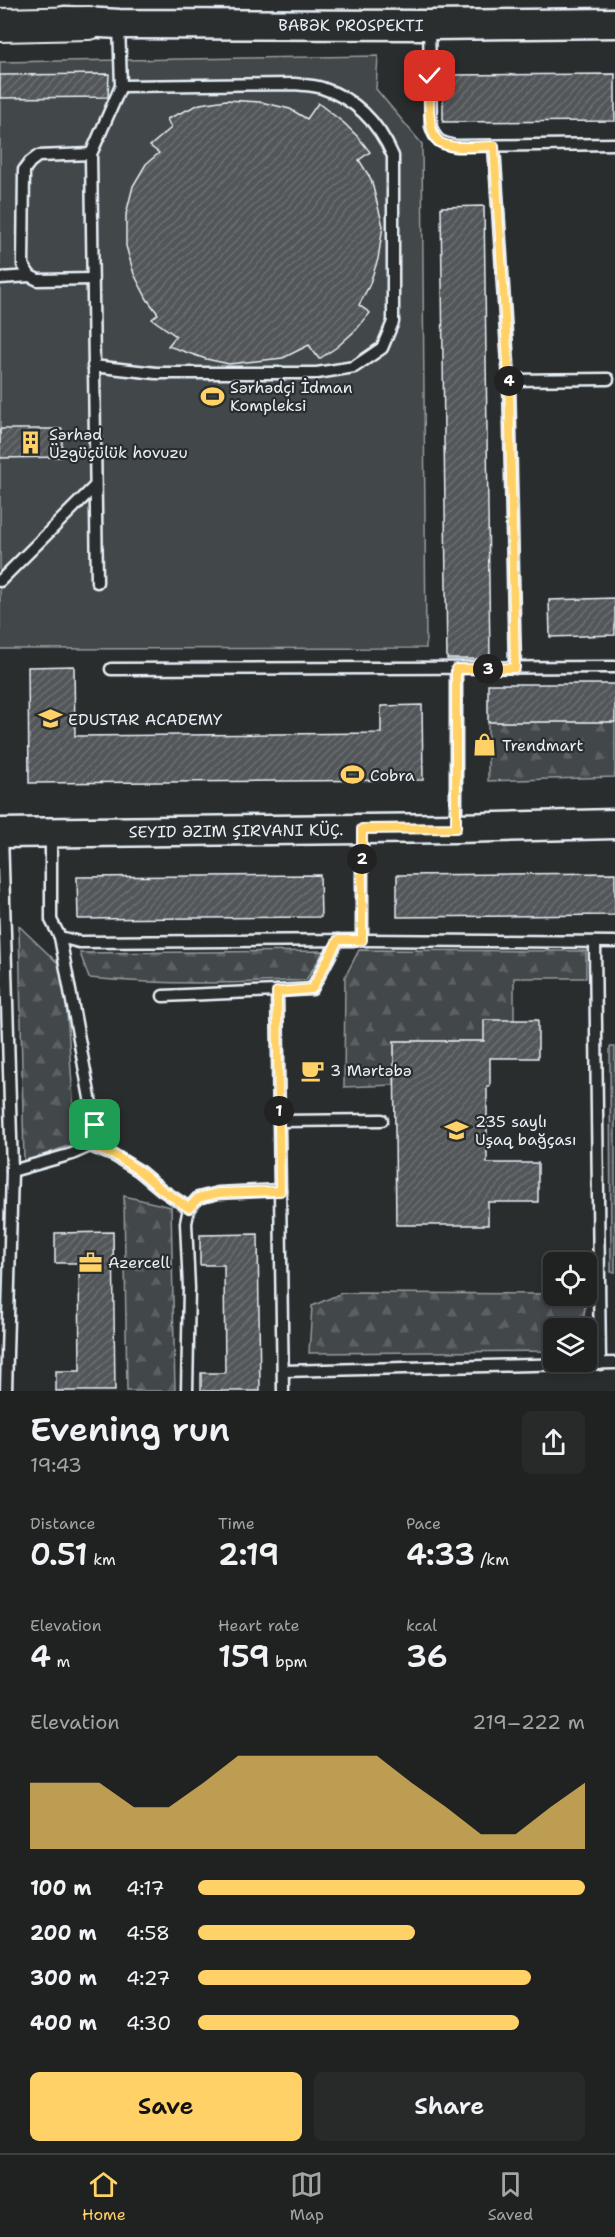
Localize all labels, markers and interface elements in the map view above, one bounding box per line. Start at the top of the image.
street label: BABƏK PROSPEKTI [278,15,424,36]
pin [404,50,455,101]
icon: check [413,59,446,92]
pin: 4 [494,366,524,396]
text: 4 [503,370,515,391]
place label: Sərhədçi İdman Kompleksi [230,377,353,416]
sports icon: Sərhədçi İdman Kompleksi [199,383,225,409]
place label: Sərhəd Üzgüçülük hovuzu [49,424,188,463]
building icon: Sərhəd Üzgüçülük hovuzu [18,430,44,456]
pin: 3 [473,654,503,684]
text: 3 [482,658,494,679]
school or university icon: EDUSTAR ACADEMY [37,706,63,732]
place label: EDUSTAR ACADEMY [68,709,223,730]
shop icon: Trendmart [471,732,497,758]
place label: Trendmart [502,735,583,756]
sports icon: Cobra [339,762,365,788]
place label: Cobra [370,765,415,786]
street label: SEYID ƏZIM ŞIRVANI KÜÇ. [128,819,343,843]
pin: 2 [347,844,377,874]
text: 2 [356,848,368,869]
cafe icon: 3 Mərtəbə [299,1057,325,1083]
place label: 3 Mərtəbə [330,1060,412,1081]
pin: 1 [264,1096,294,1126]
pin [69,1099,120,1150]
text: 1 [275,1100,283,1121]
icon: arrive [78,1108,111,1141]
place label: 235 saylı Uşaq bağçası [475,1111,576,1150]
school or university icon: 235 saylı Uşaq bağçası [444,1117,470,1143]
office icon: Azercell [77,1249,103,1275]
place label: Azercell [108,1252,170,1273]
map controls [543,1252,597,1372]
button: locate [543,1252,597,1306]
button: layers [543,1318,597,1372]
text: Evening run [30,1407,230,1452]
button: share [522,1411,585,1474]
text: 19:43 [30,1452,82,1478]
text: Distance [30,1513,96,1534]
text: Time [218,1513,255,1534]
text: Pace [406,1513,441,1534]
text: 0.51 [30,1534,88,1575]
text: 2:19 [218,1534,279,1575]
text: 4:33 [406,1534,475,1575]
text: km [88,1549,116,1570]
text: /km [475,1549,509,1570]
text: Elevation [30,1615,102,1636]
text: Heart rate [218,1615,300,1636]
text: kcal [406,1615,437,1636]
text: 4 [30,1636,51,1677]
text: 159 [218,1636,270,1677]
text: 36 [406,1636,448,1677]
text: m [51,1651,70,1672]
text: bpm [270,1651,307,1672]
text: Elevation [30,1709,120,1735]
text: 219–222 m [472,1709,585,1735]
text: 100 m [30,1875,92,1901]
text: 4:17 [126,1875,165,1901]
text: 200 m [30,1920,97,1946]
text: 4:58 [126,1920,170,1946]
text: 300 m [30,1965,97,1991]
text: 4:27 [126,1965,170,1991]
text: 400 m [30,2010,97,2036]
text: 4:30 [126,2010,171,2036]
button: Save [30,2072,302,2141]
button: Share [314,2072,585,2141]
tab: Home [82,2168,126,2225]
tab: Map [290,2168,324,2225]
tab: Saved [488,2168,533,2225]

